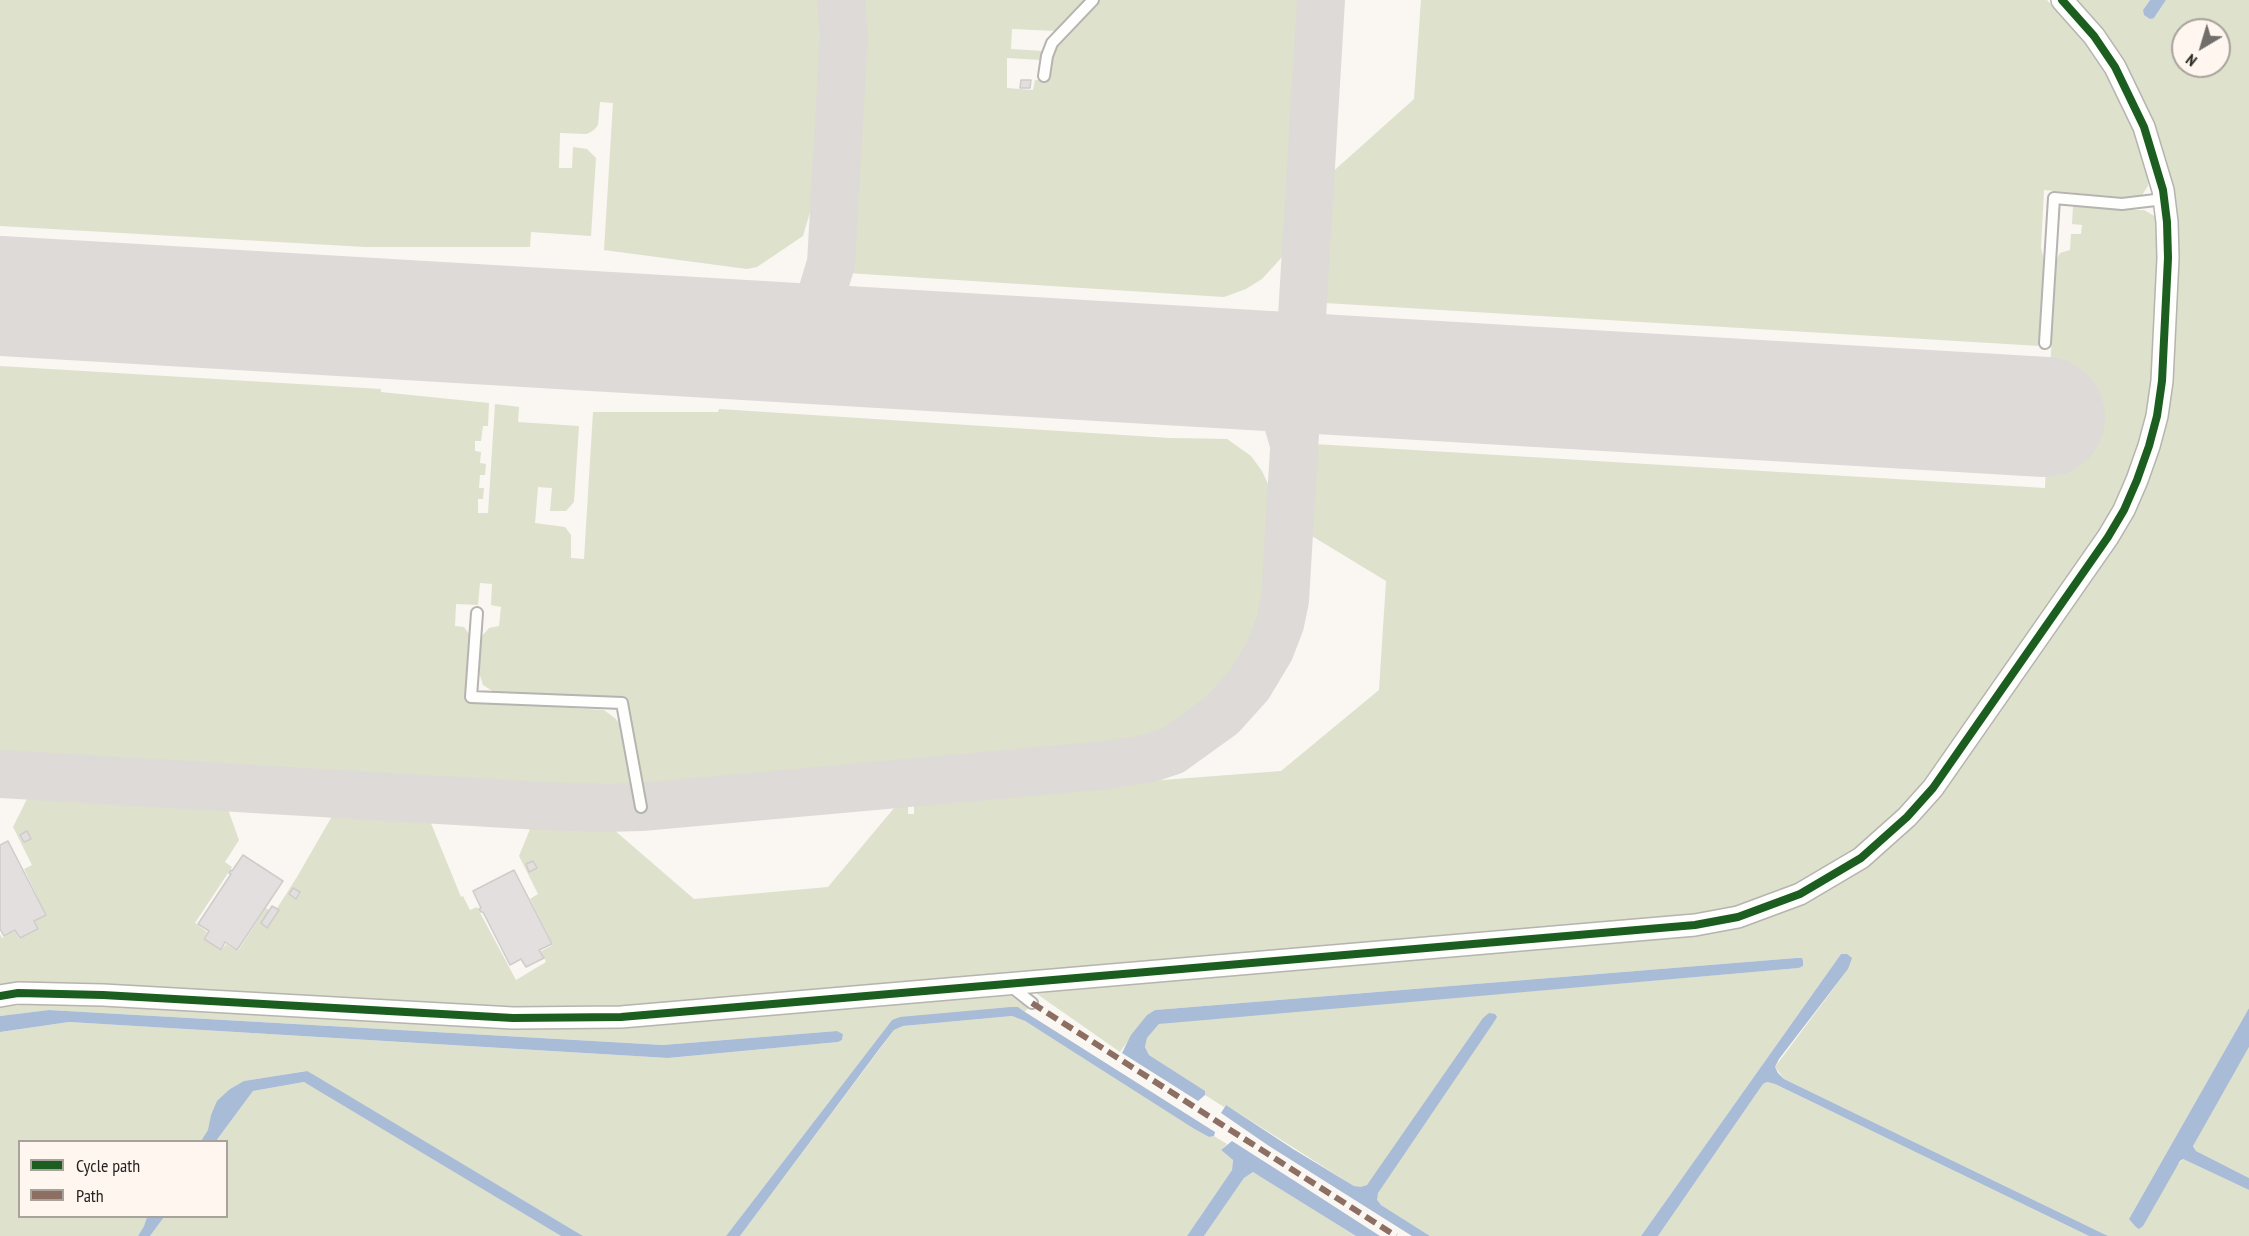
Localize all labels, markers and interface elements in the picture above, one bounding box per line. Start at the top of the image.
north arrow [2171,18,2231,78]
text: N [2182,50,2201,71]
legend [18,1140,228,1218]
text: Cycle path [76,1154,140,1177]
text: Path [76,1184,104,1207]

